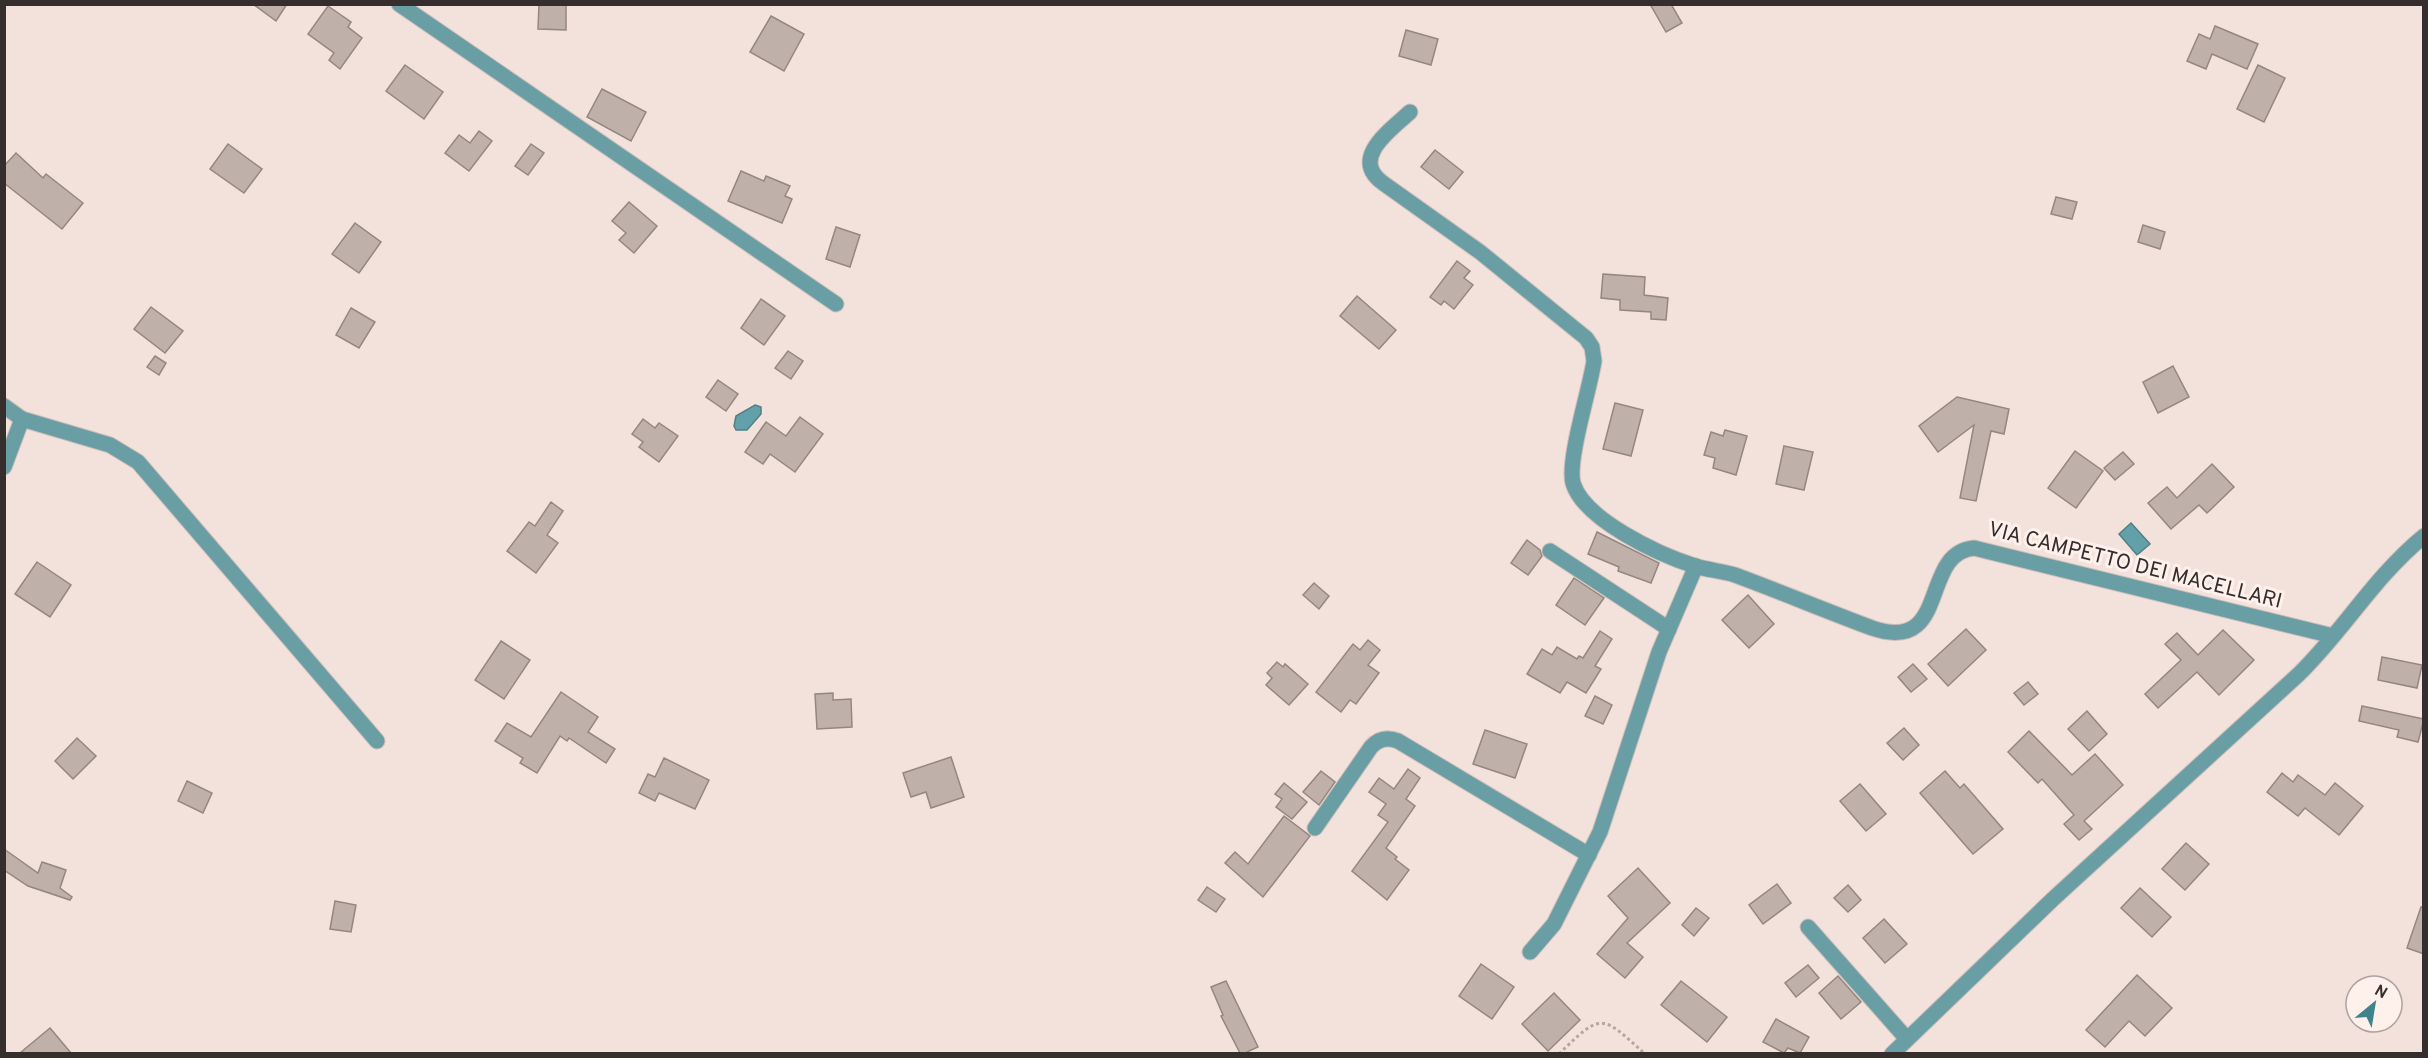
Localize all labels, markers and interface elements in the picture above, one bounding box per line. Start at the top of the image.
street label: VIA CAMPETTO DEI MACELLARI [1985,516,2285,616]
north arrow [2344,974,2404,1034]
text: N [2371,981,2390,1004]

